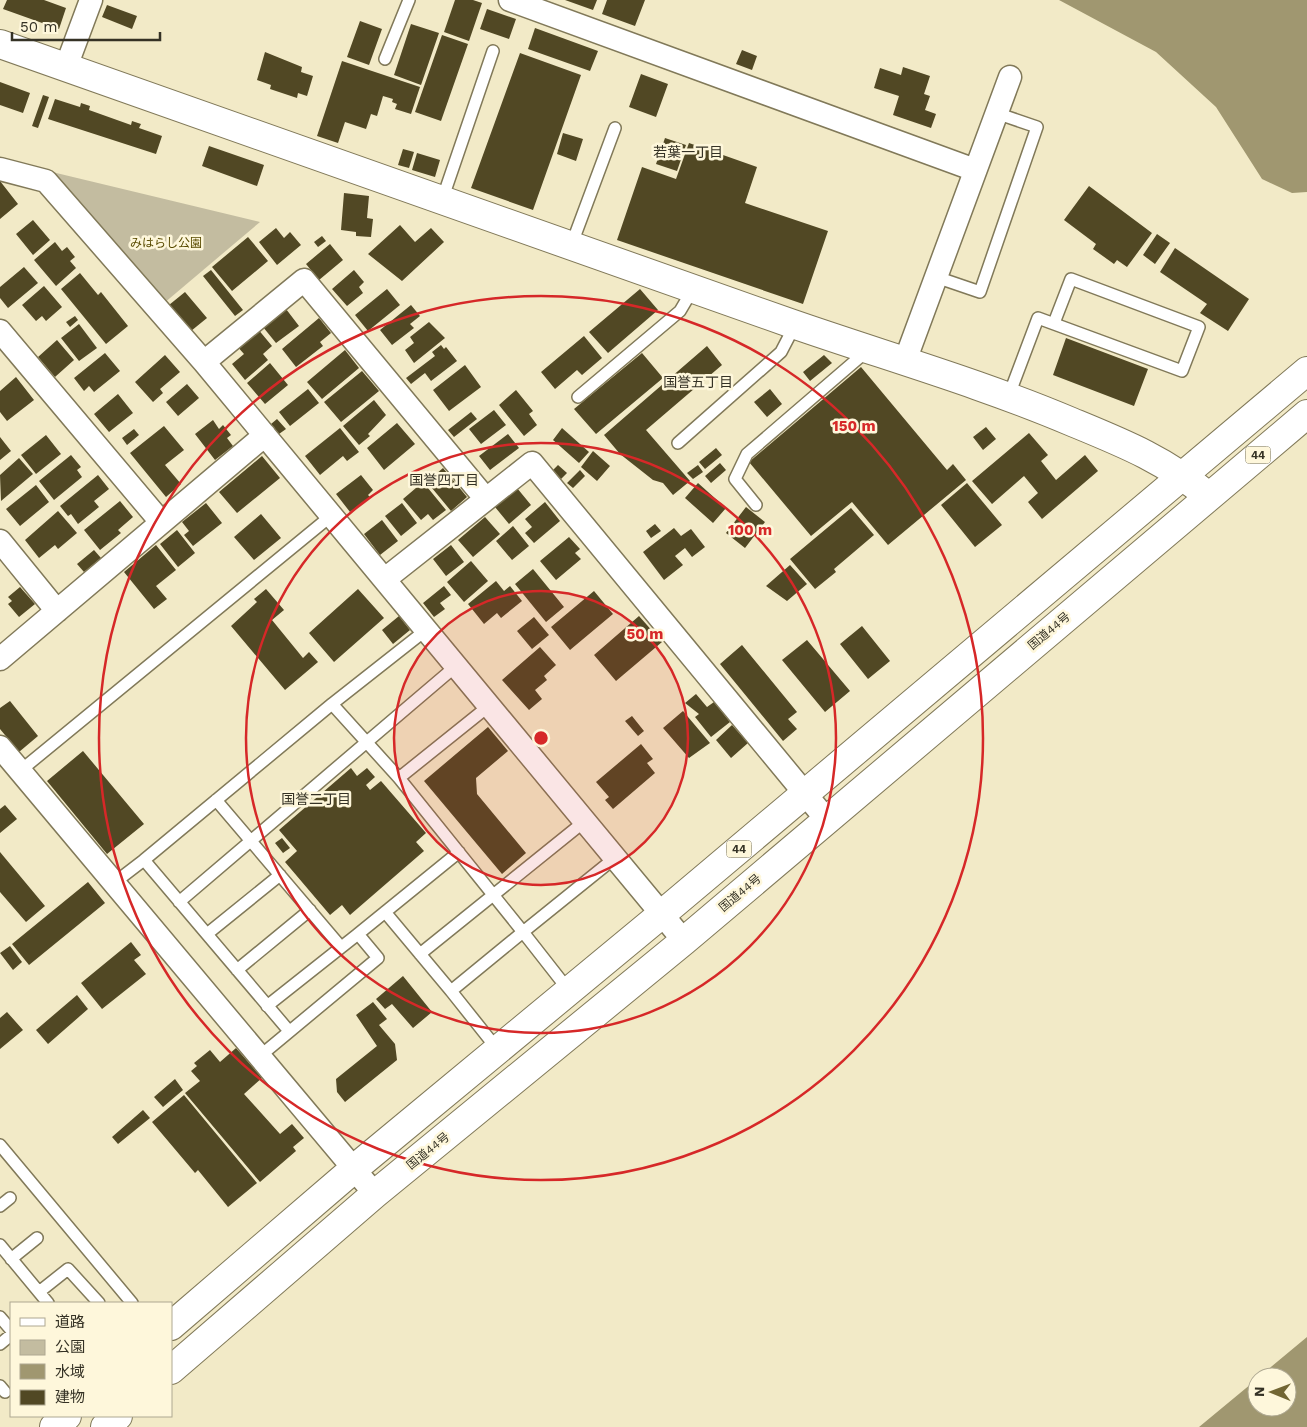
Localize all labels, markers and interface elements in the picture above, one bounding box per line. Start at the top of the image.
scale bar [12,10,160,42]
text: 50 m [20,18,57,36]
district label: 若葉一丁目 [653,144,723,160]
park label: みはらし公園 [130,236,202,250]
district label: 国誉五丁目 [663,374,733,390]
text: 150 m [832,417,876,435]
road number: 44 [1246,446,1270,464]
district label: 国誉四丁目 [409,472,479,488]
text: 100 m [728,521,772,539]
street label: 国道44号 [1025,609,1073,653]
text: 50 m [627,625,663,643]
centre of rings [532,729,550,747]
district label: 国誉二丁目 [281,791,351,807]
road number: 44 [726,841,752,858]
street label: 国道44号 [716,871,764,915]
street label: 国道44号 [404,1130,452,1172]
legend [10,1302,172,1417]
text: 道路 [55,1313,85,1331]
text: 公園 [55,1338,85,1356]
text: 水域 [55,1363,85,1381]
north arrow [1247,1367,1297,1417]
text: N [1251,1386,1267,1397]
text: 建物 [55,1388,85,1406]

